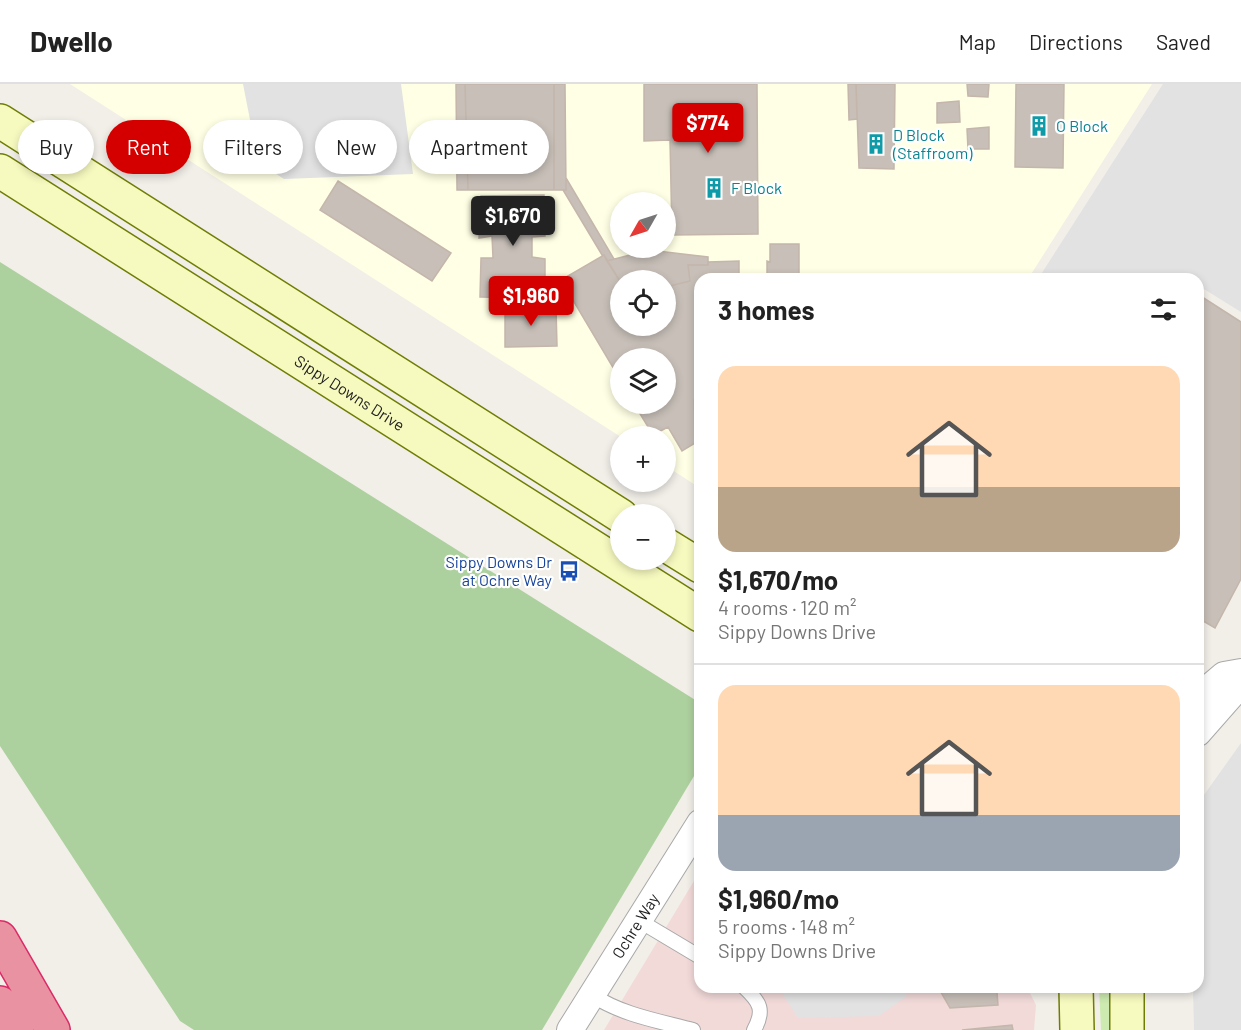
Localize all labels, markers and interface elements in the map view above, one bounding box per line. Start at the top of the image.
text: Dwello [30,24,113,58]
text: Map [959,29,996,54]
text: Directions [1029,29,1123,54]
text: Saved [1156,29,1211,54]
pin: $774 [672,103,744,154]
text: $774 [686,110,730,134]
building icon: O Block [1027,114,1051,138]
place label: O Block [1056,116,1108,135]
chip: Buy [18,120,94,174]
chip: Rent [106,120,191,174]
chip: Filters [203,120,303,174]
chip: New [315,120,397,174]
chip: Apartment [409,120,549,174]
place label: D Block (Staffroom) [892,125,973,162]
building icon: D Block (Staffroom) [864,132,888,156]
building icon: F Block [702,176,726,200]
place label: F Block [731,178,782,197]
north arrow [610,192,676,258]
map controls [610,192,676,570]
pin: $1,670 [464,196,562,247]
text: $1,670 [485,203,541,227]
button: locate [610,270,676,336]
pin: $1,960 [482,276,580,327]
text: $1,960 [503,283,559,307]
icon: filters [1147,293,1180,326]
text: 3 homes [718,294,815,325]
button: layers [610,348,676,414]
street label: Sippy Downs Drive [291,350,408,434]
icon: home [895,405,1003,513]
button: + [610,426,676,492]
button: − [610,504,676,570]
place label: Sippy Downs Dr at Ochre Way [445,552,553,589]
bus stop icon: Sippy Downs Dr at Ochre Way [557,559,581,583]
text: $1,670/mo [718,564,838,595]
text: 4 rooms · 120 m² [718,595,856,619]
text: Sippy Downs Drive [718,619,876,643]
icon: home [895,724,1003,832]
text: $1,960/mo [718,883,839,914]
street label: Ochre Way [607,889,663,962]
text: 5 rooms · 148 m² [718,914,855,938]
text: Sippy Downs Drive [718,938,876,962]

